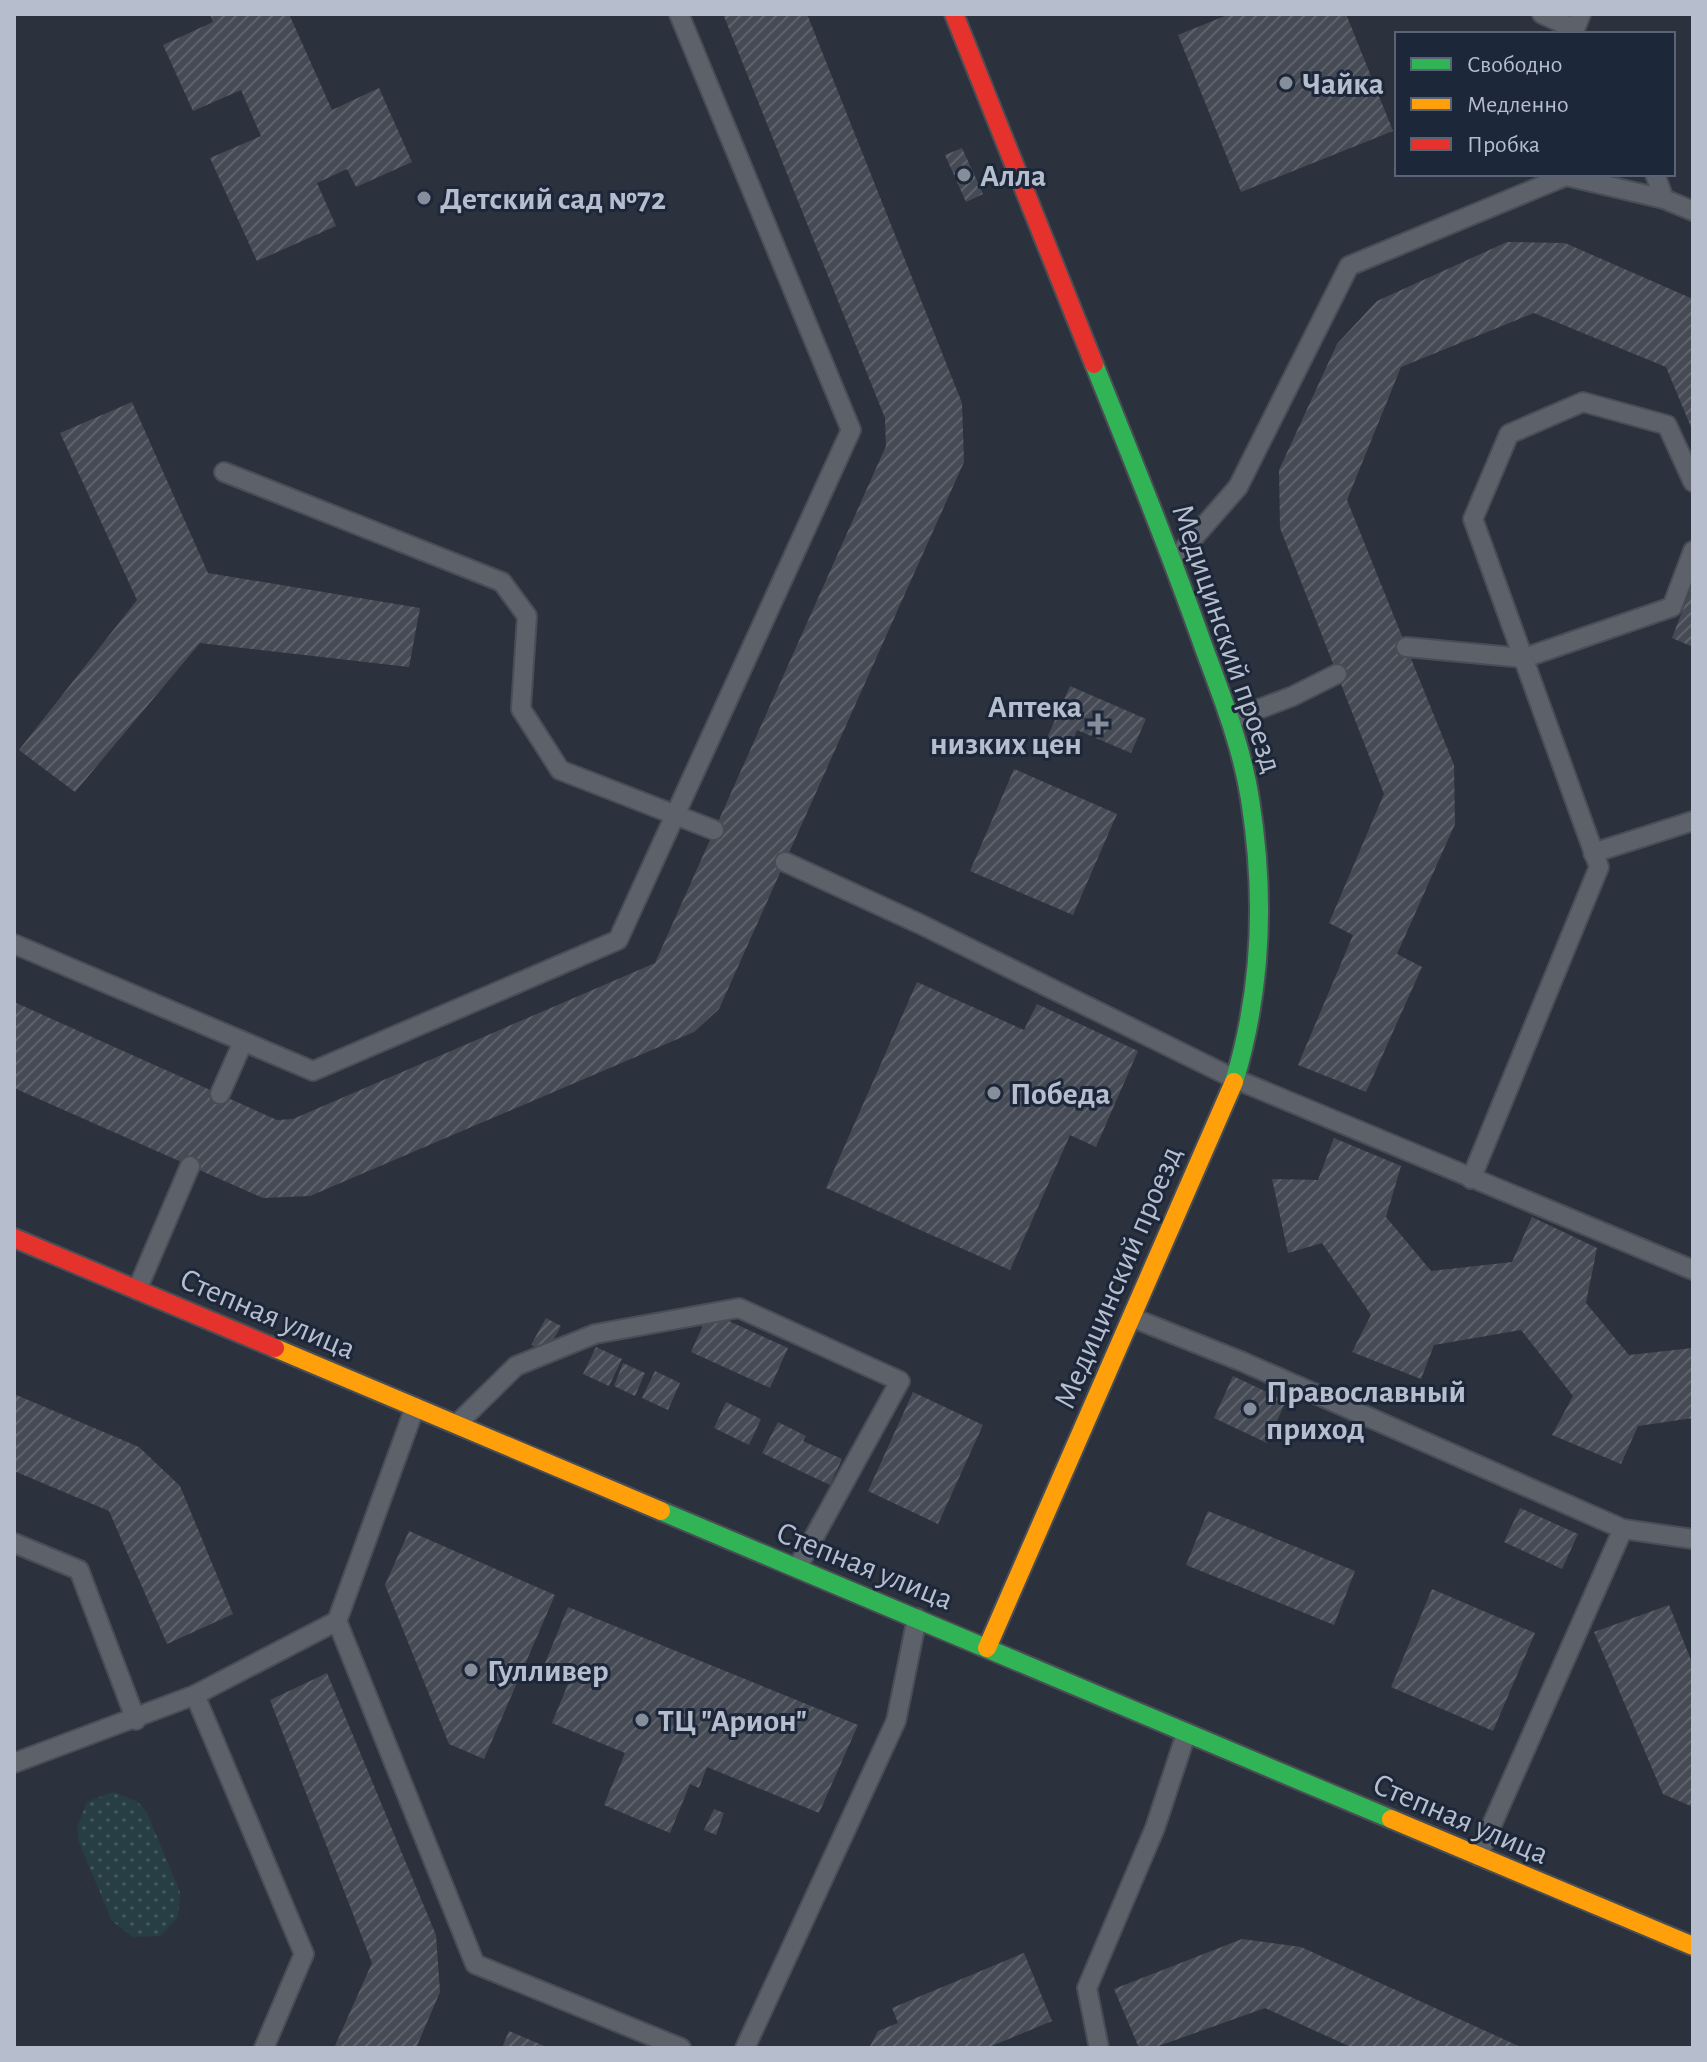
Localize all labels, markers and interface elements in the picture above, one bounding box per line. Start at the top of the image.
legend [1395,32,1675,176]
text: Свободно [1467,53,1562,77]
place label: Чайка [1302,68,1384,100]
marker: Чайка [1277,74,1295,92]
text: Медленно [1467,93,1569,117]
text: Пробка [1467,133,1540,157]
place label: Алла [980,160,1046,192]
marker: Алла [955,166,973,184]
place label: Детский сад №72 [440,183,666,215]
marker: Детский сад №72 [415,189,433,207]
street label: Медицинский проезд [1166,500,1288,777]
place label: Аптека низких цен [930,691,1082,760]
marker: Аптека низких цен [1089,715,1107,733]
place label: Победа [1010,1078,1110,1110]
marker: Победа [985,1084,1003,1102]
street label: Медицинский проезд [1048,1141,1188,1413]
street label: Степная улица [175,1263,360,1365]
place label: Православный приход [1266,1376,1466,1445]
marker: Православный приход [1241,1400,1259,1418]
street label: Степная улица [772,1516,957,1616]
place label: Гулливер [487,1655,609,1687]
marker: Гулливер [462,1661,480,1679]
place label: ТЦ "Арион" [658,1705,807,1737]
marker: ТЦ "Арион" [633,1711,651,1729]
street label: Степная улица [1368,1768,1553,1870]

